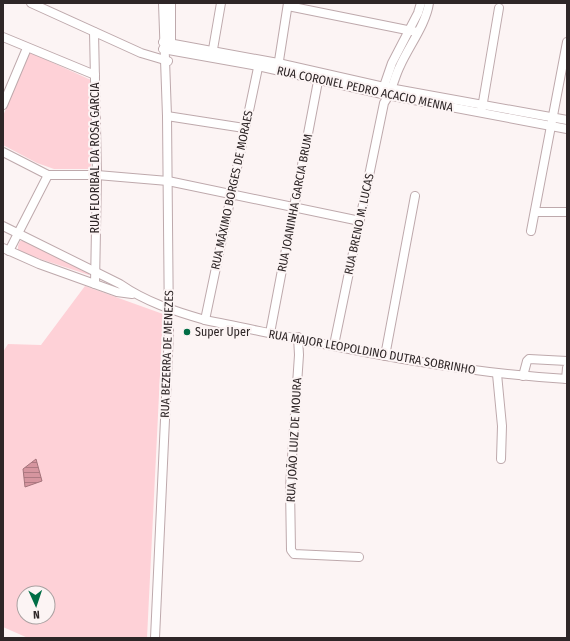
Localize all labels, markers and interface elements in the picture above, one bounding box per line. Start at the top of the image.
street label: RUA CORONEL PEDRO ACACIO MENNA [276,63,455,115]
street label: RUA FLORIBAL DA ROSA GARCIA [88,82,102,233]
street label: RUA MÁXIMO BORGES DE MORAES [207,109,256,271]
street label: RUA JOANINHA GARCIA BRUM [275,133,315,273]
street label: RUA BRENO M. LUCAS [341,172,377,276]
street label: RUA BEZERRA DE MENEZES [158,290,176,418]
place label: Super Uper [195,325,251,339]
marker: Super Uper [182,327,192,337]
street label: RUA MAJOR LEOPOLDINO DUTRA SOBRINHO [267,327,477,377]
street label: RUA JOÃO LUIZ DE MOURA [283,377,304,503]
north arrow [16,585,56,625]
text: N [33,608,40,621]

